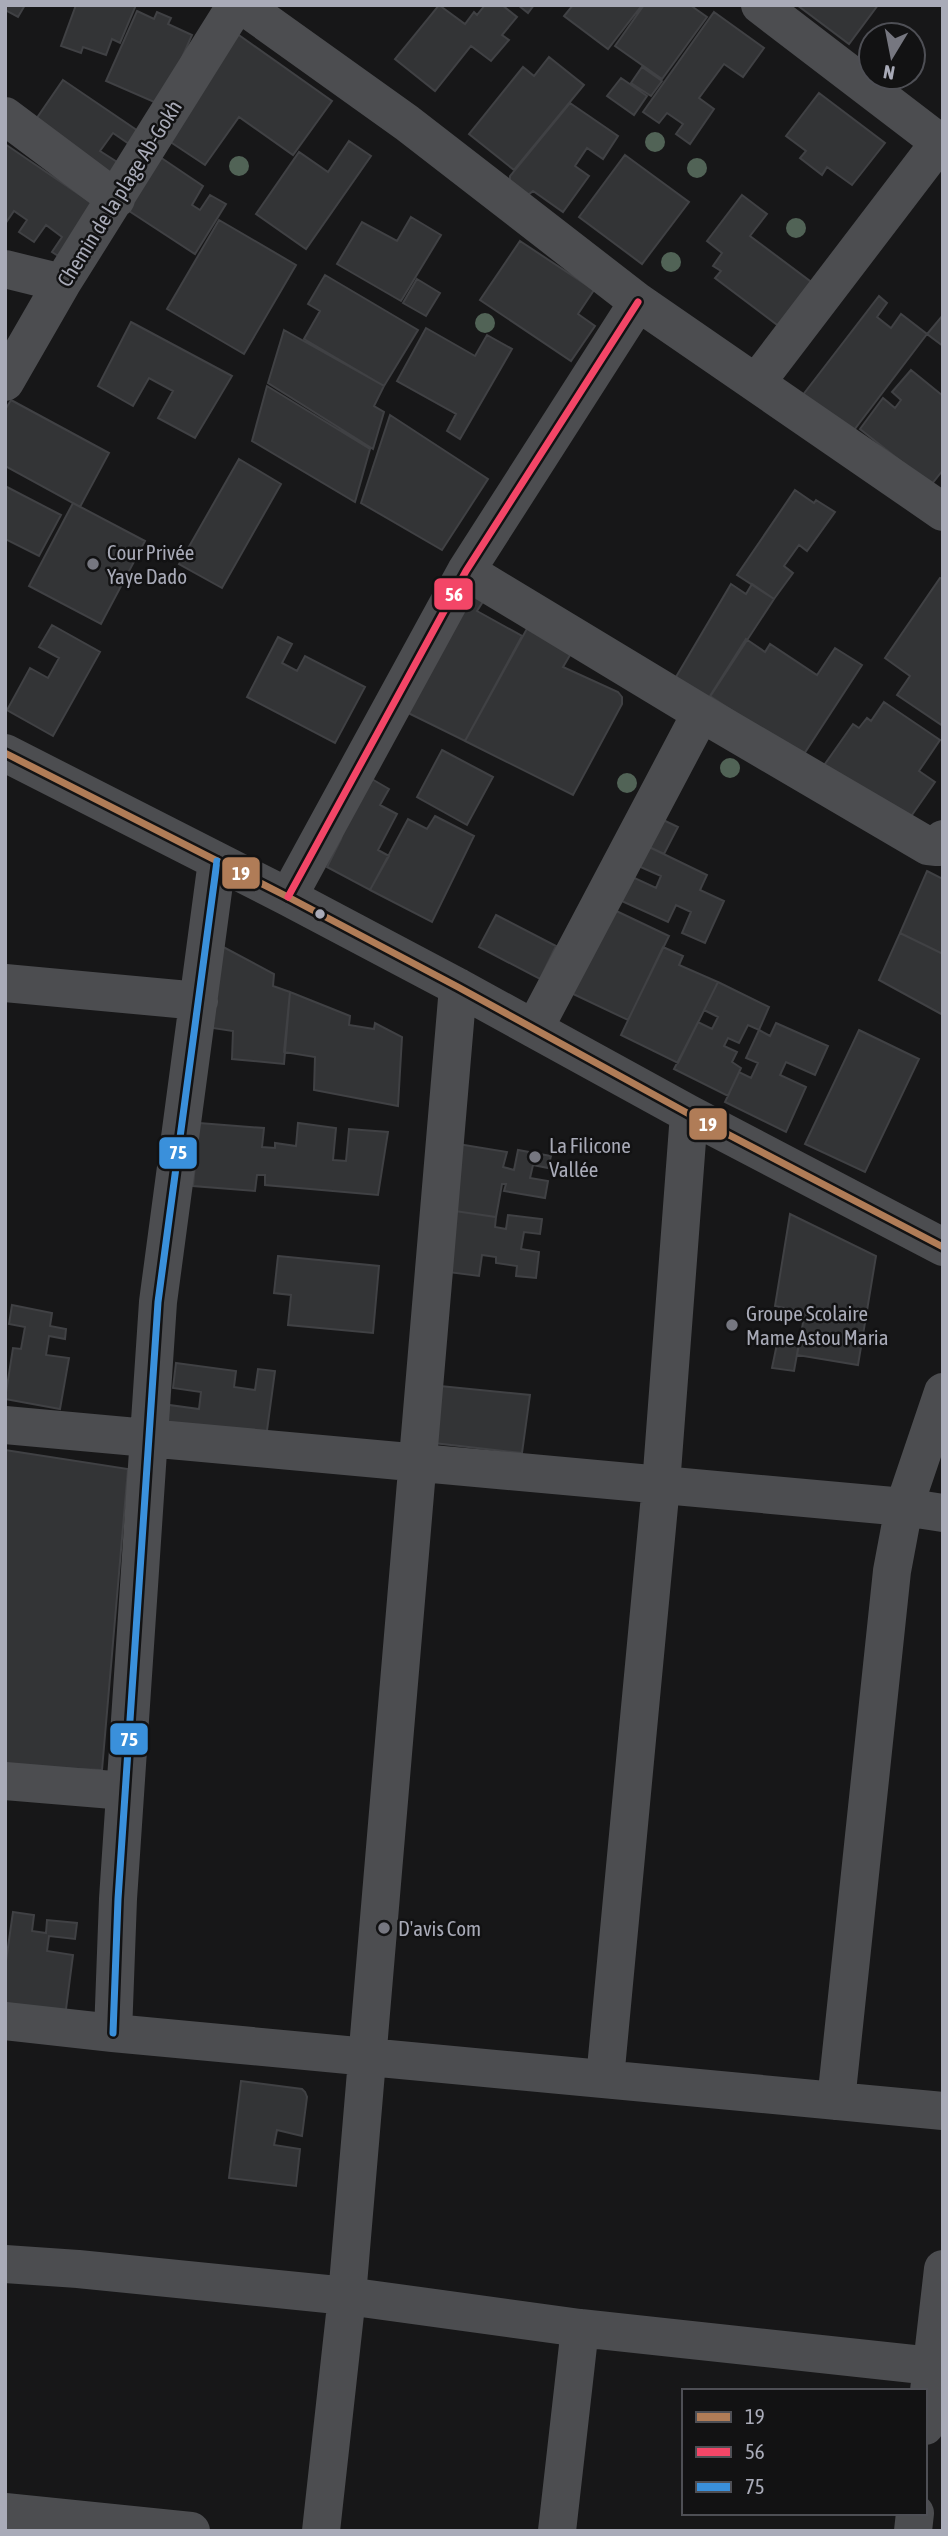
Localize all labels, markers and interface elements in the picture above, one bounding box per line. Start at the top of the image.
north arrow [857,21,927,91]
text: N [882,61,896,85]
street label: Chemin de la plage Ab-Gokh [52,95,186,291]
place label: Cour Privée Yaye Dado [107,540,194,588]
marker: Cour Privée Yaye Dado [85,556,101,572]
line badge: 56 [433,577,474,611]
text: 56 [445,583,463,605]
line badge: 19 [221,856,261,890]
text: 19 [232,862,250,884]
unlabelled marker [313,907,327,921]
line badge: 19 [688,1107,728,1141]
text: 19 [699,1113,717,1135]
place label: La Filicone Vallée [549,1133,631,1181]
line badge: 75 [158,1136,198,1170]
text: 75 [169,1141,187,1163]
marker: La Filicone Vallée [527,1149,543,1165]
place label: Groupe Scolaire Mame Astou Maria [746,1301,888,1349]
marker: Groupe Scolaire Mame Astou Maria [724,1317,740,1333]
line badge: 75 [109,1722,149,1756]
text: 75 [120,1728,138,1750]
place label: D'avis Com [398,1916,481,1940]
marker: D'avis Com [376,1920,392,1936]
legend [682,2389,927,2515]
text: 19 [745,2404,765,2428]
text: 56 [745,2439,765,2463]
text: 75 [745,2474,765,2498]

